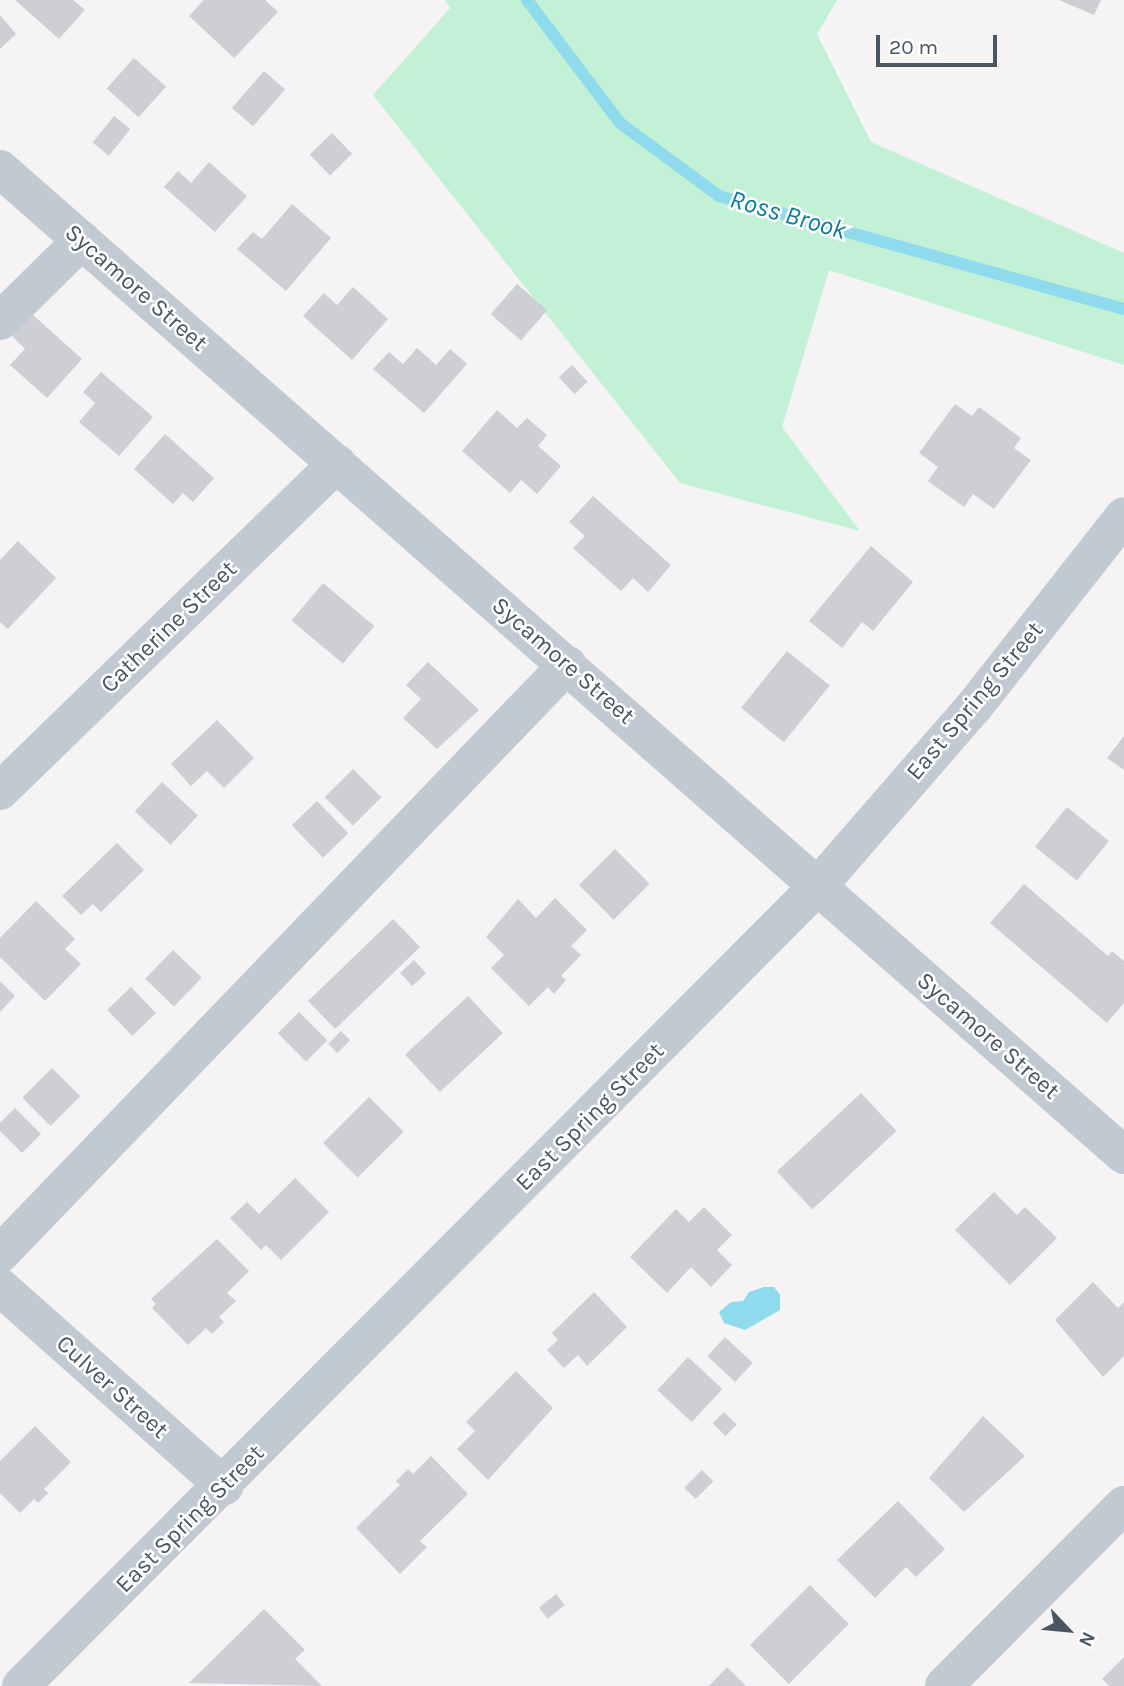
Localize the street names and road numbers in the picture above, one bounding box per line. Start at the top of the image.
street label: Sycamore Street [59,218,213,358]
street label: Catherine Street [95,555,243,699]
street label: Sycamore Street [486,591,640,731]
street label: East Spring Street [900,616,1050,786]
street label: Sycamore Street [911,966,1065,1106]
street label: East Spring Street [510,1037,670,1197]
street label: Culver Street [50,1329,174,1445]
street label: East Spring Street [110,1439,270,1599]

